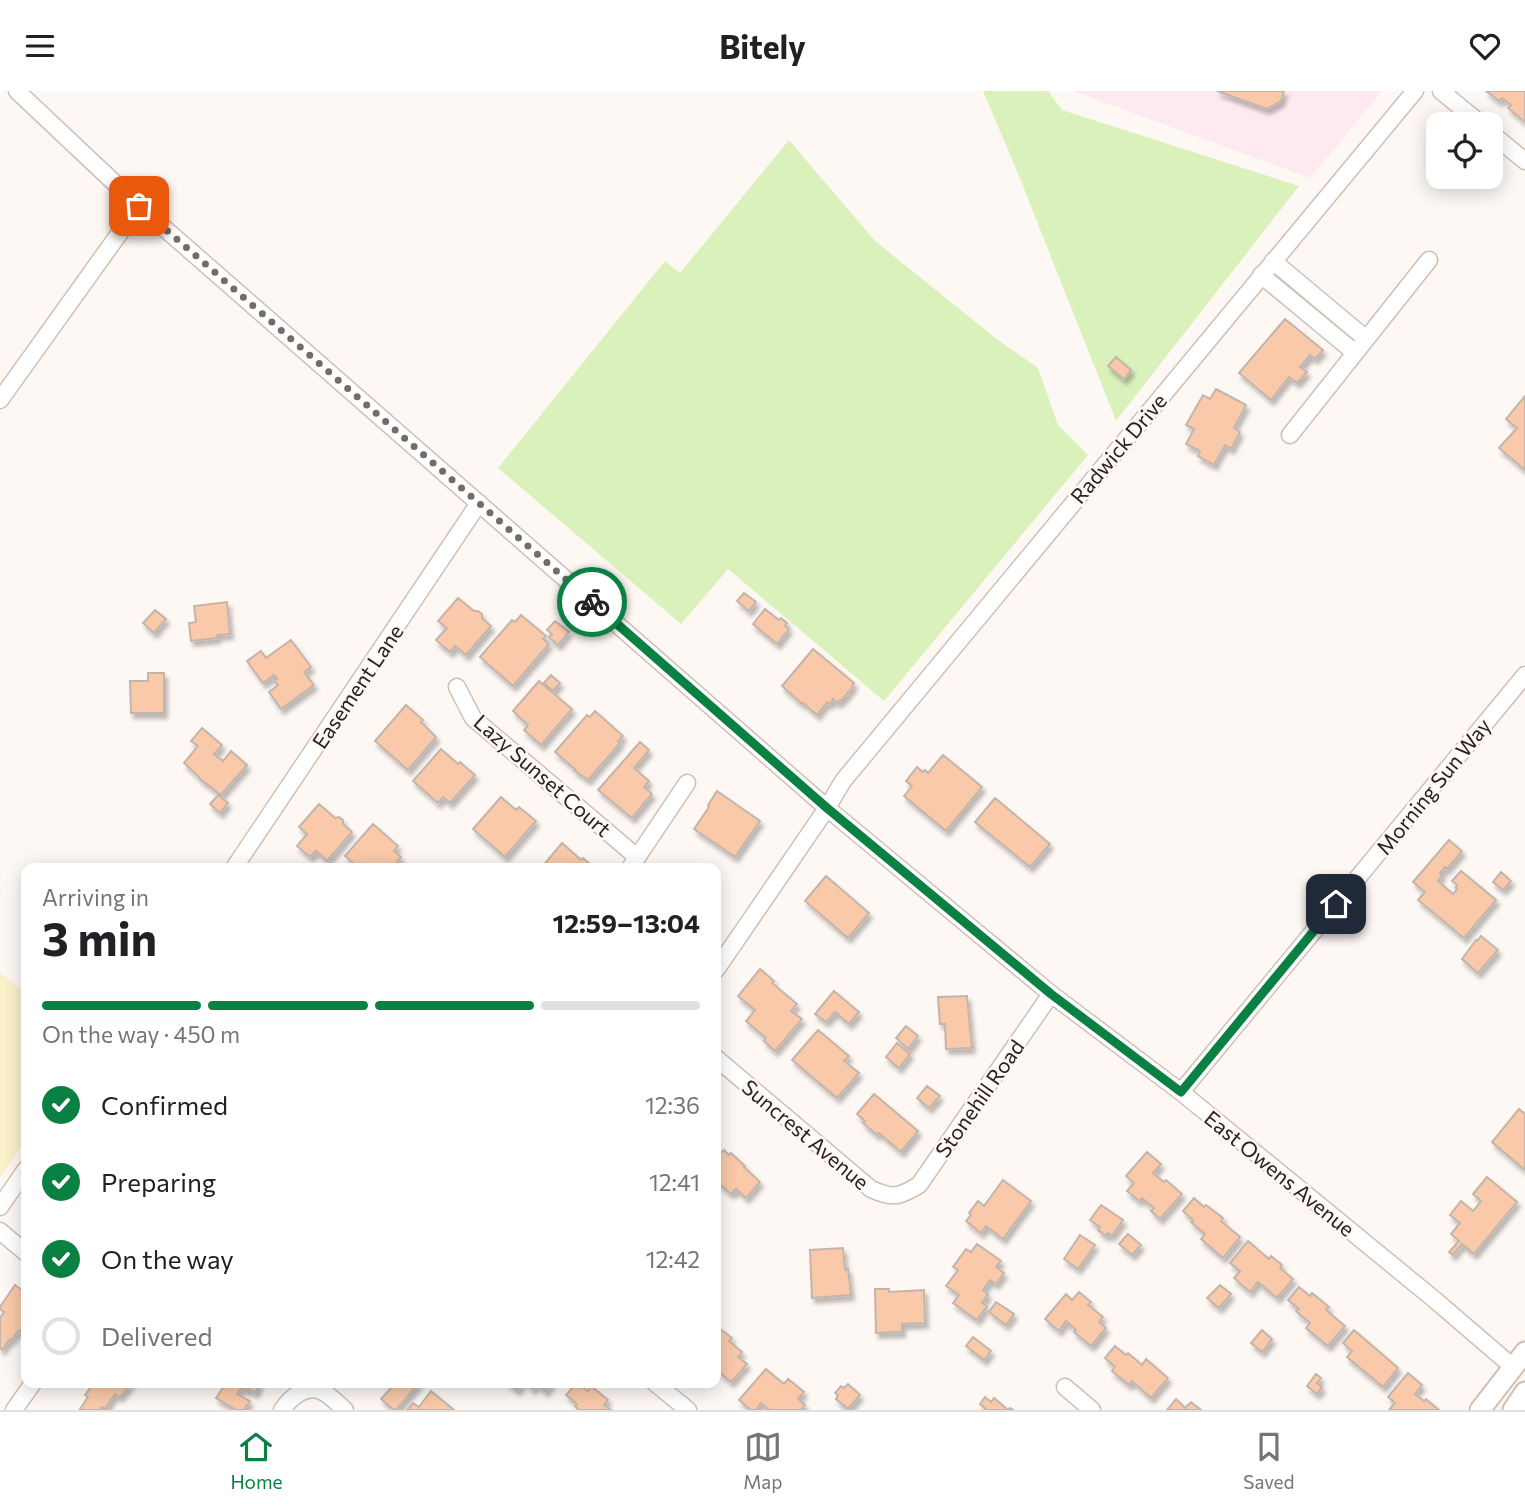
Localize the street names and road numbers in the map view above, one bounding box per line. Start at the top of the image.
street label: Radwick Drive [1065,388,1171,508]
street label: Easement Lane [306,619,408,753]
street label: Lazy Sunset Court [469,709,617,841]
street label: Morning Sun Way [1370,713,1496,859]
street label: Stonehill Road [929,1035,1029,1161]
street label: Suncrest Avenue [738,1074,874,1194]
street label: East Owens Avenue [1200,1105,1360,1241]

